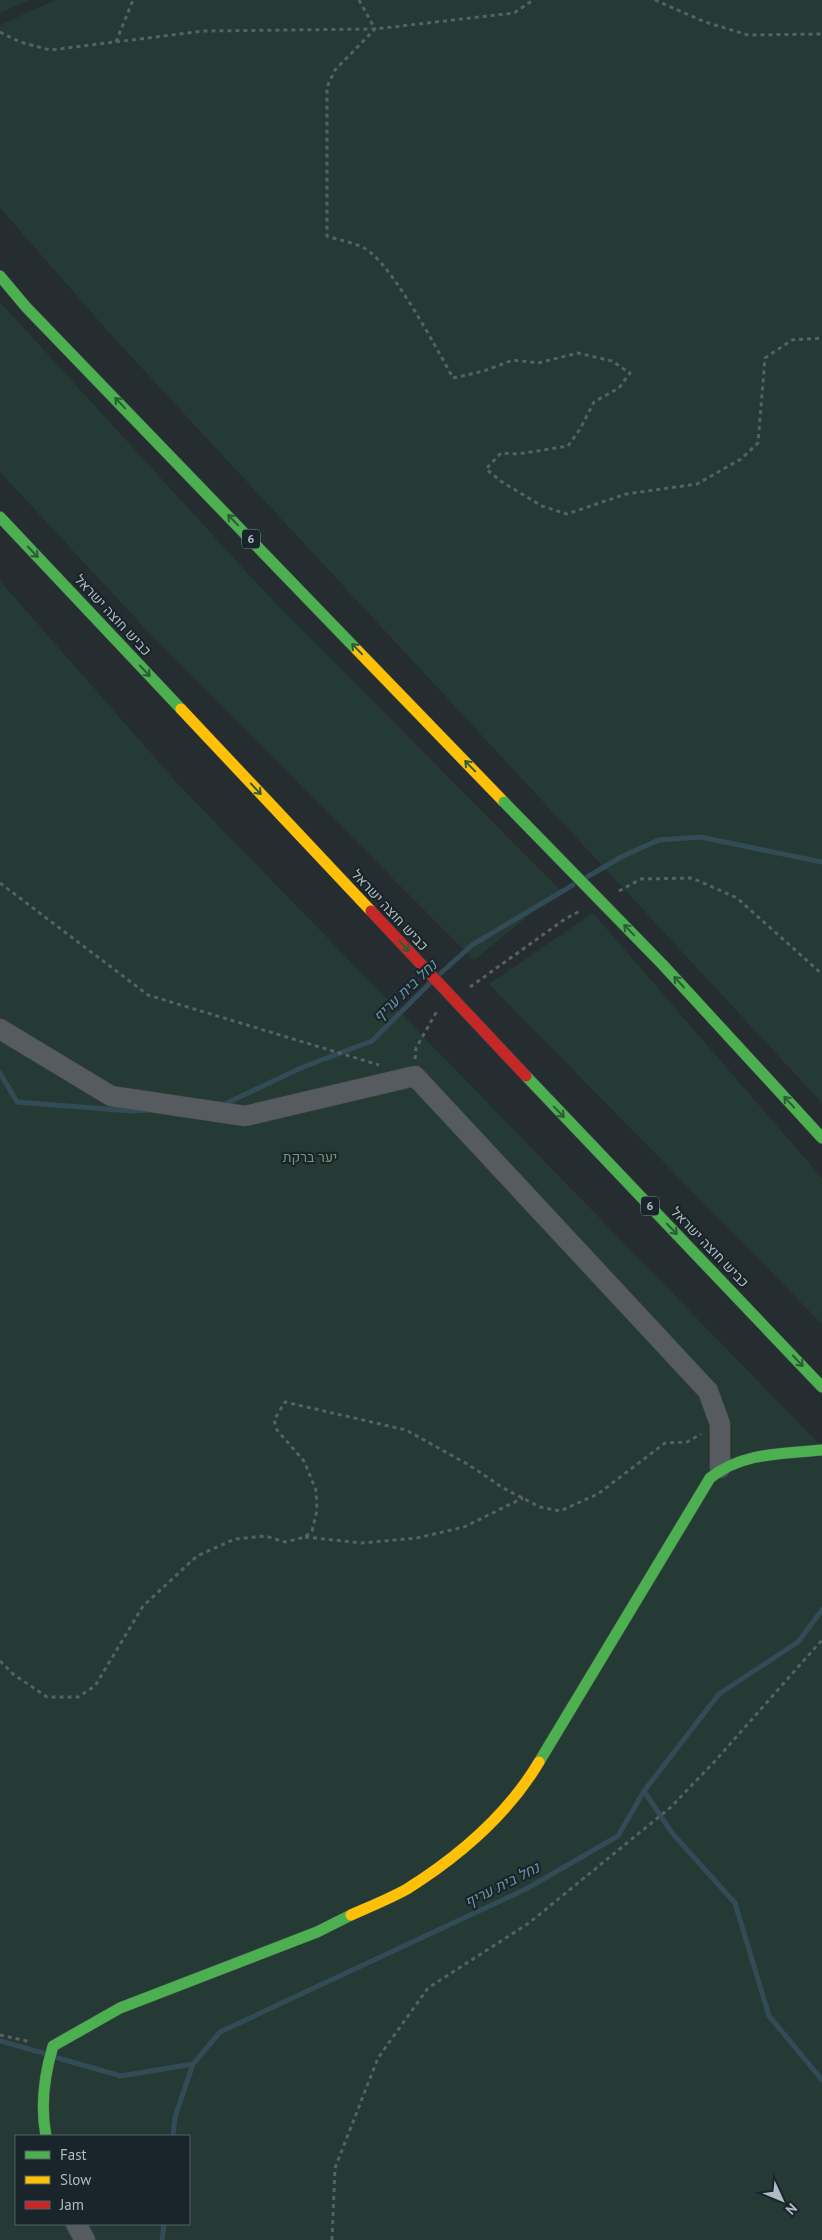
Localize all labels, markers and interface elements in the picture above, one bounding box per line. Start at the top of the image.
one-way arrow [114,397,126,409]
one-way arrow [226,514,239,526]
road number: 6 [242,530,260,548]
one-way arrow [27,546,39,559]
street label: כביש חוצה ישראל [71,571,155,659]
one-way arrow [352,644,364,656]
one-way arrow [139,664,151,677]
one-way arrow [464,760,476,773]
one-way arrow [250,783,262,795]
street label: כביש חוצה ישראל [348,866,432,954]
one-way arrow [623,924,635,936]
one-way arrow [398,940,410,953]
water label: נחל בית עריף [369,954,442,1026]
one-way arrow [673,976,685,989]
one-way arrow [783,1095,795,1108]
one-way arrow [553,1105,565,1117]
park label: יער ברקת [283,1148,337,1166]
road number: 6 [641,1196,659,1216]
street label: כביש חוצה ישראל [667,1203,753,1291]
one-way arrow [666,1223,678,1236]
one-way arrow [792,1355,804,1368]
water label: נחל בית עריף [461,1857,544,1912]
legend [15,2135,190,2225]
text: Fast [60,2145,87,2164]
text: Slow [60,2170,91,2189]
north arrow [757,2175,807,2225]
text: Jam [59,2195,84,2214]
text: N [782,2199,801,2219]

